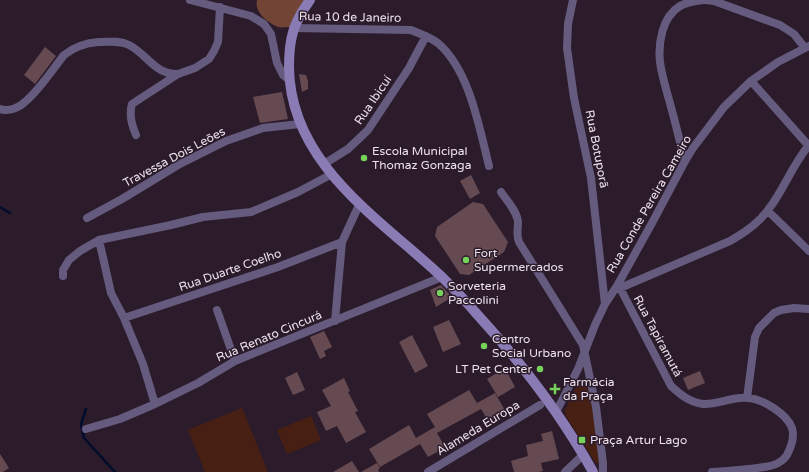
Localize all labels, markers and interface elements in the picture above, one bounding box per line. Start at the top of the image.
street label: Rua 10 de Janeiro [299,9,401,25]
street label: Rua Ibicuí [351,73,395,127]
street label: Rua Botuporã [583,109,611,189]
street label: Travessa Dois Leões [120,124,228,190]
street label: Rua Conde Pereira Cameiro [604,133,694,275]
place label: Escola Municipal Thomaz Gonzaga [372,144,471,172]
marker: Escola Municipal Thomaz Gonzaga [359,153,369,163]
street label: Rua Duarte Coelho [177,246,283,294]
place label: Fort Supermercados [474,246,564,274]
marker: Fort Supermercados [461,255,471,265]
place label: Sorveteria Paccolini [448,279,506,307]
marker: Sorveteria Paccolini [435,288,445,298]
street label: Rua Tapiramutá [631,293,685,379]
street label: Rua Renato Cincurá [214,307,324,365]
place label: Centro Social Urbano [492,332,571,360]
marker: Centro Social Urbano [479,341,489,351]
place label: LT Pet Center [455,362,532,376]
marker: LT Pet Center [535,364,545,374]
place label: Farmácia da Praça [563,375,615,403]
marker: Farmácia da Praça [550,384,560,394]
street label: Alameda Europa [434,398,522,458]
place label: Praça Artur Lago [590,433,687,447]
marker: Praça Artur Lago [577,435,587,445]

